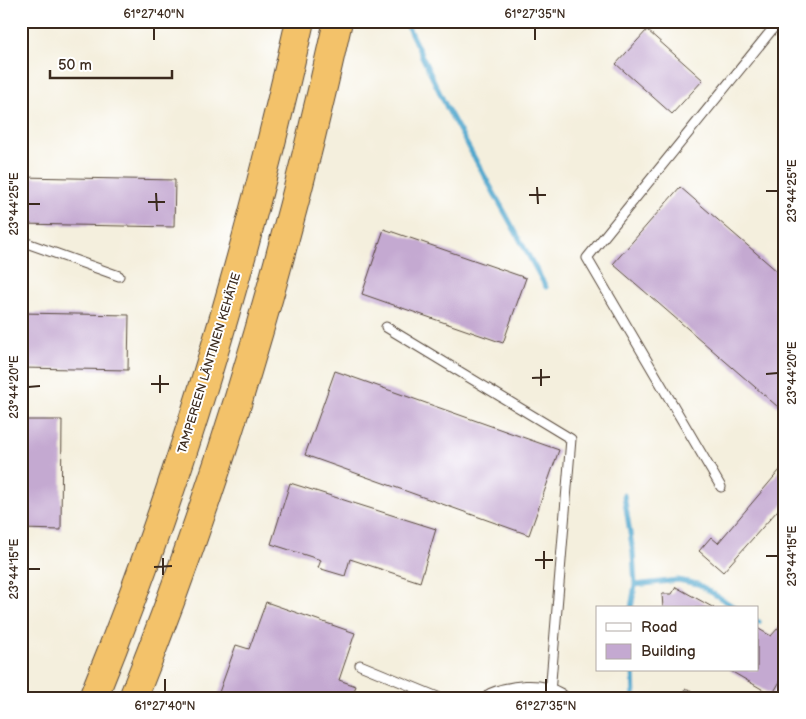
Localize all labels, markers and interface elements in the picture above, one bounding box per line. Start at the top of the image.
text: 61°27'40"N [123,7,185,22]
text: 61°27'35"N [505,7,565,22]
scale bar [50,48,172,80]
text: 50 m [58,56,92,75]
text: 23°44'25"E [785,159,800,223]
text: 23°44'25"E [7,172,22,236]
street label: TAMPEREEN LÄNTINEN KEHÄTIE [174,271,244,455]
text: 23°44'20"E [785,341,800,405]
text: 23°44'20"E [7,355,22,419]
text: 23°44'15"E [785,526,800,586]
text: 23°44'15"E [7,539,22,599]
legend [596,606,758,672]
text: Road [641,618,677,637]
text: Building [641,642,696,661]
text: 61°27'40"N [134,699,196,714]
text: 61°27'35"N [516,699,576,714]

